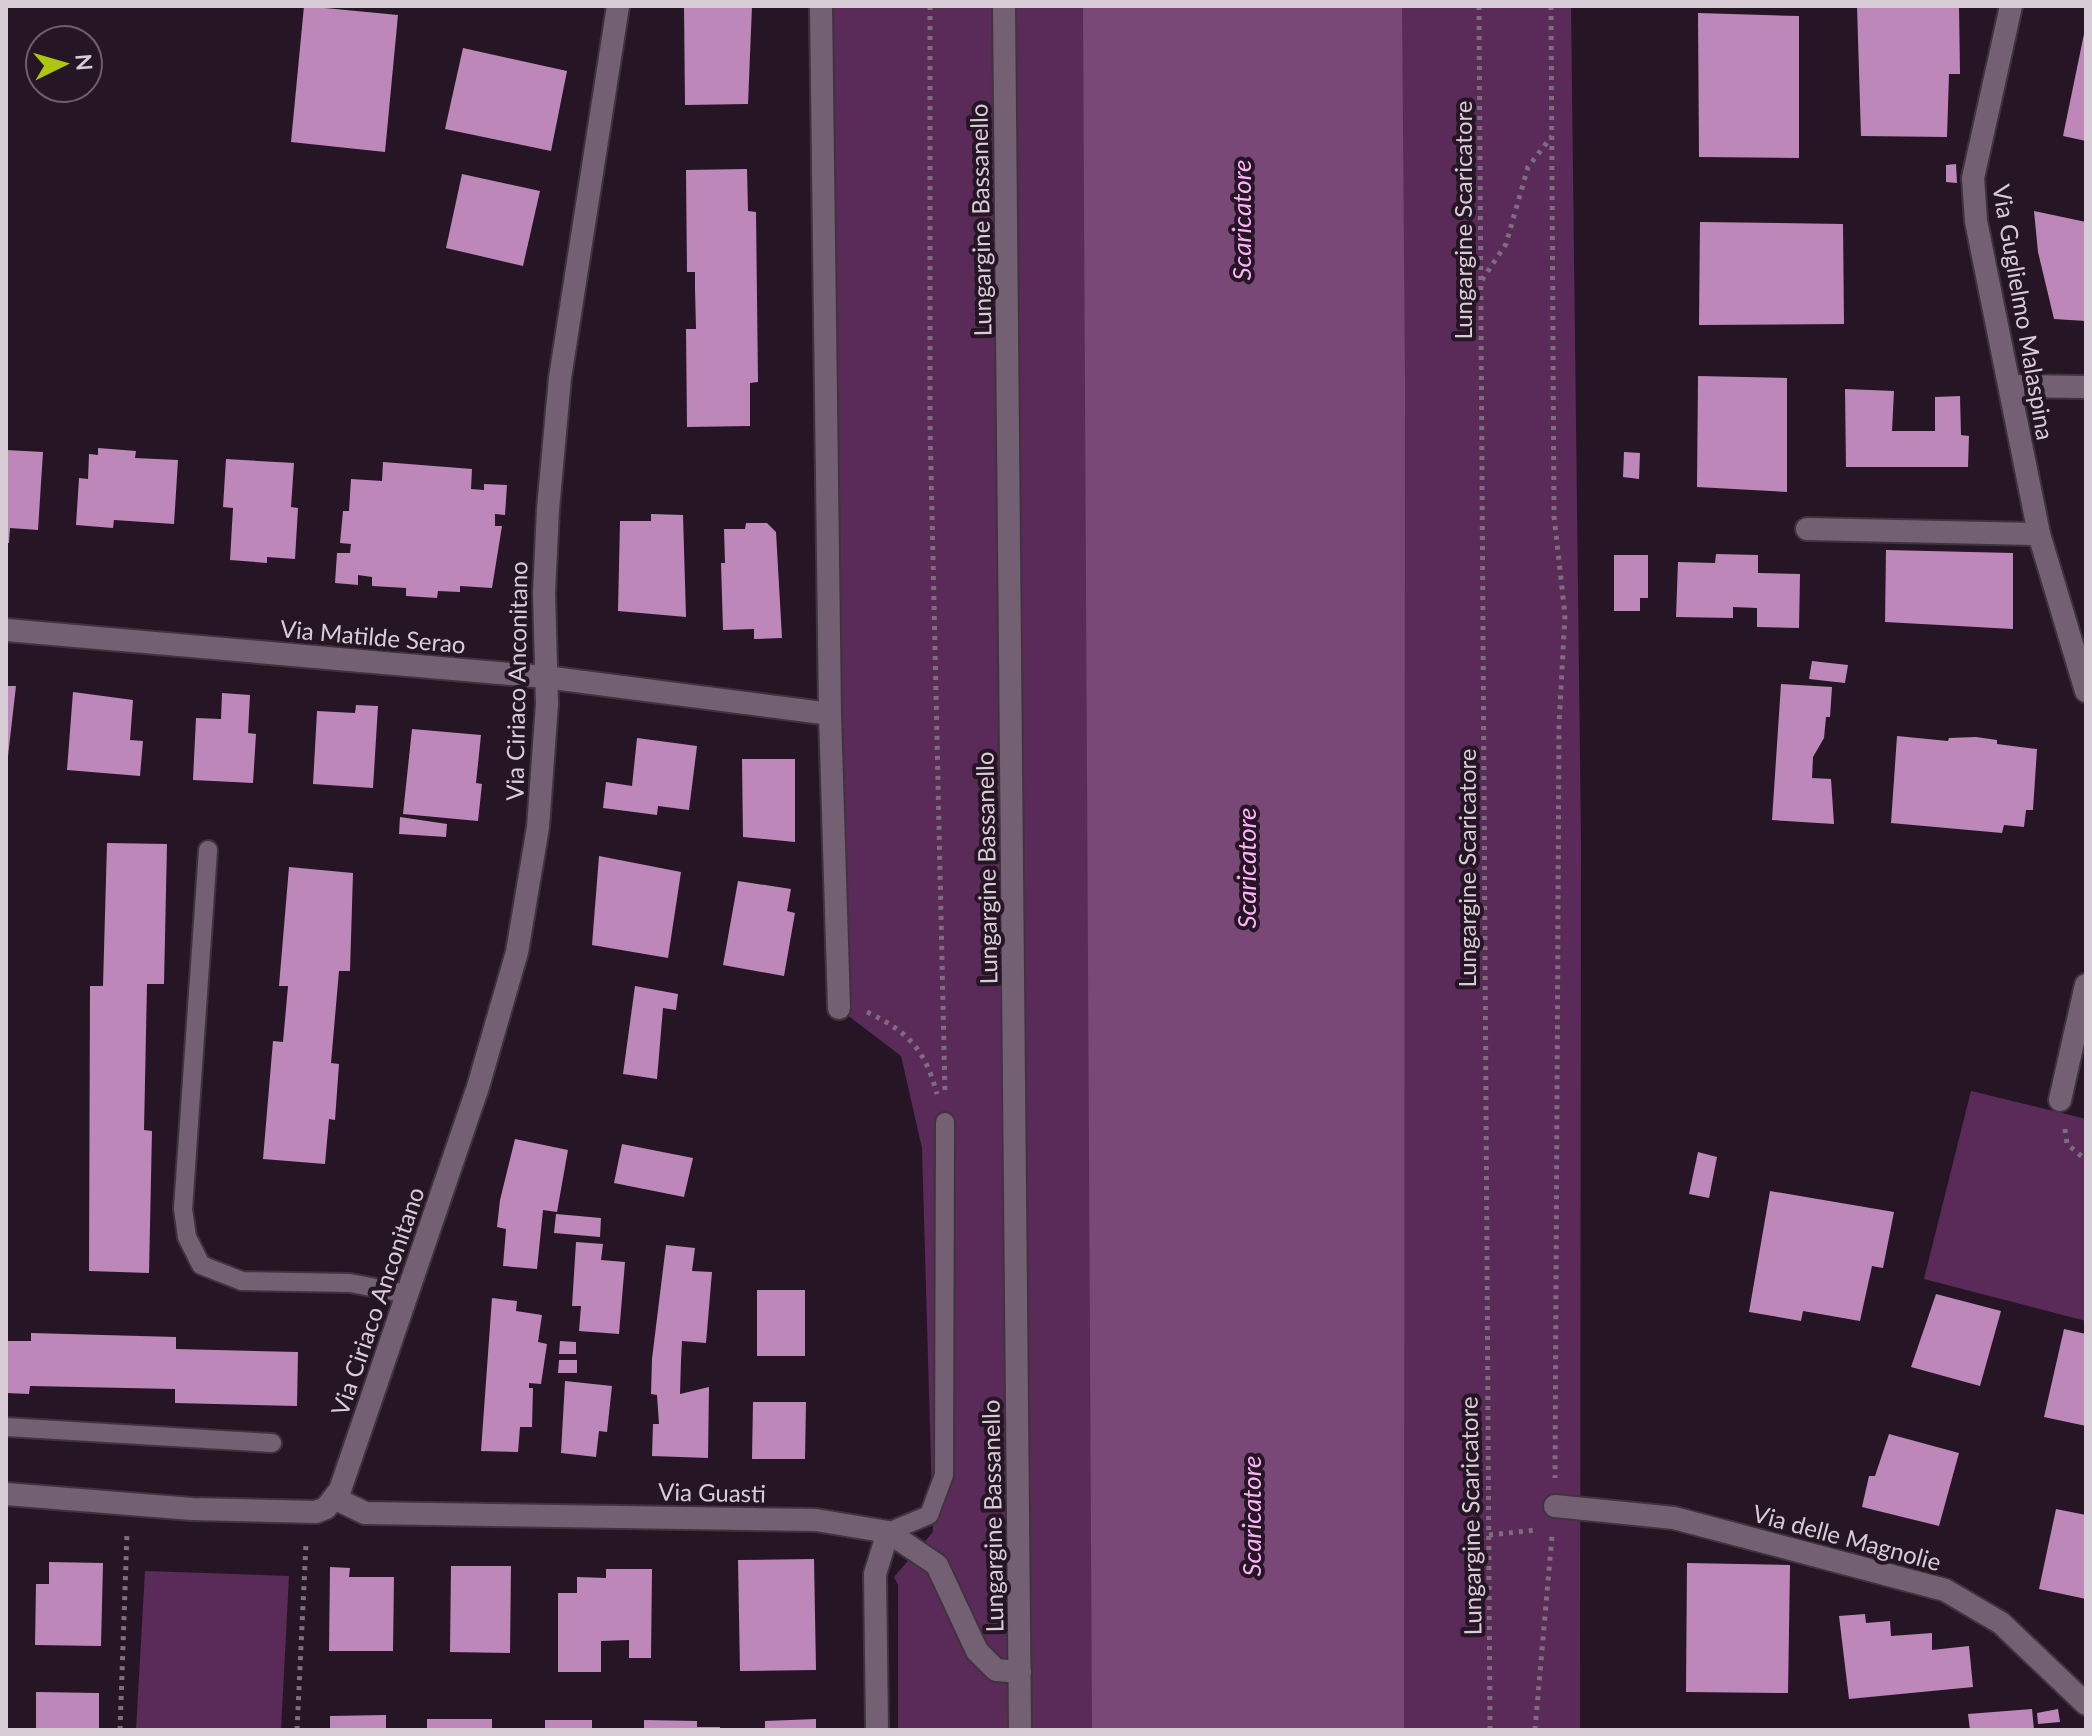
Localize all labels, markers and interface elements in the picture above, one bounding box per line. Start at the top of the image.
north arrow [24,24,104,104]
text: N [70,53,99,72]
street label: Lungargine Scaricatore [1448,101,1477,339]
street label: Lungargine Bassanello [963,103,997,337]
water label: Scaricatore [1225,159,1257,281]
street label: Via Guglielmo Malaspina [1987,182,2061,442]
street label: Via Ciriaco Anconitano [499,561,533,801]
street label: Via Matilde Serao [279,613,467,659]
street label: Lungargine Scaricatore [1452,749,1481,987]
street label: Lungargine Bassanello [969,751,1003,985]
water label: Scaricatore [1230,807,1262,929]
street label: Via Ciriaco Anconitano [324,1183,430,1419]
street label: Lungargine Scaricatore [1453,1396,1487,1636]
street label: Lungargine Bassanello [975,1399,1009,1633]
water label: Scaricatore [1235,1455,1267,1577]
street label: Via Guasti [658,1477,766,1507]
street label: Via delle Magnolie [1750,1498,1944,1576]

